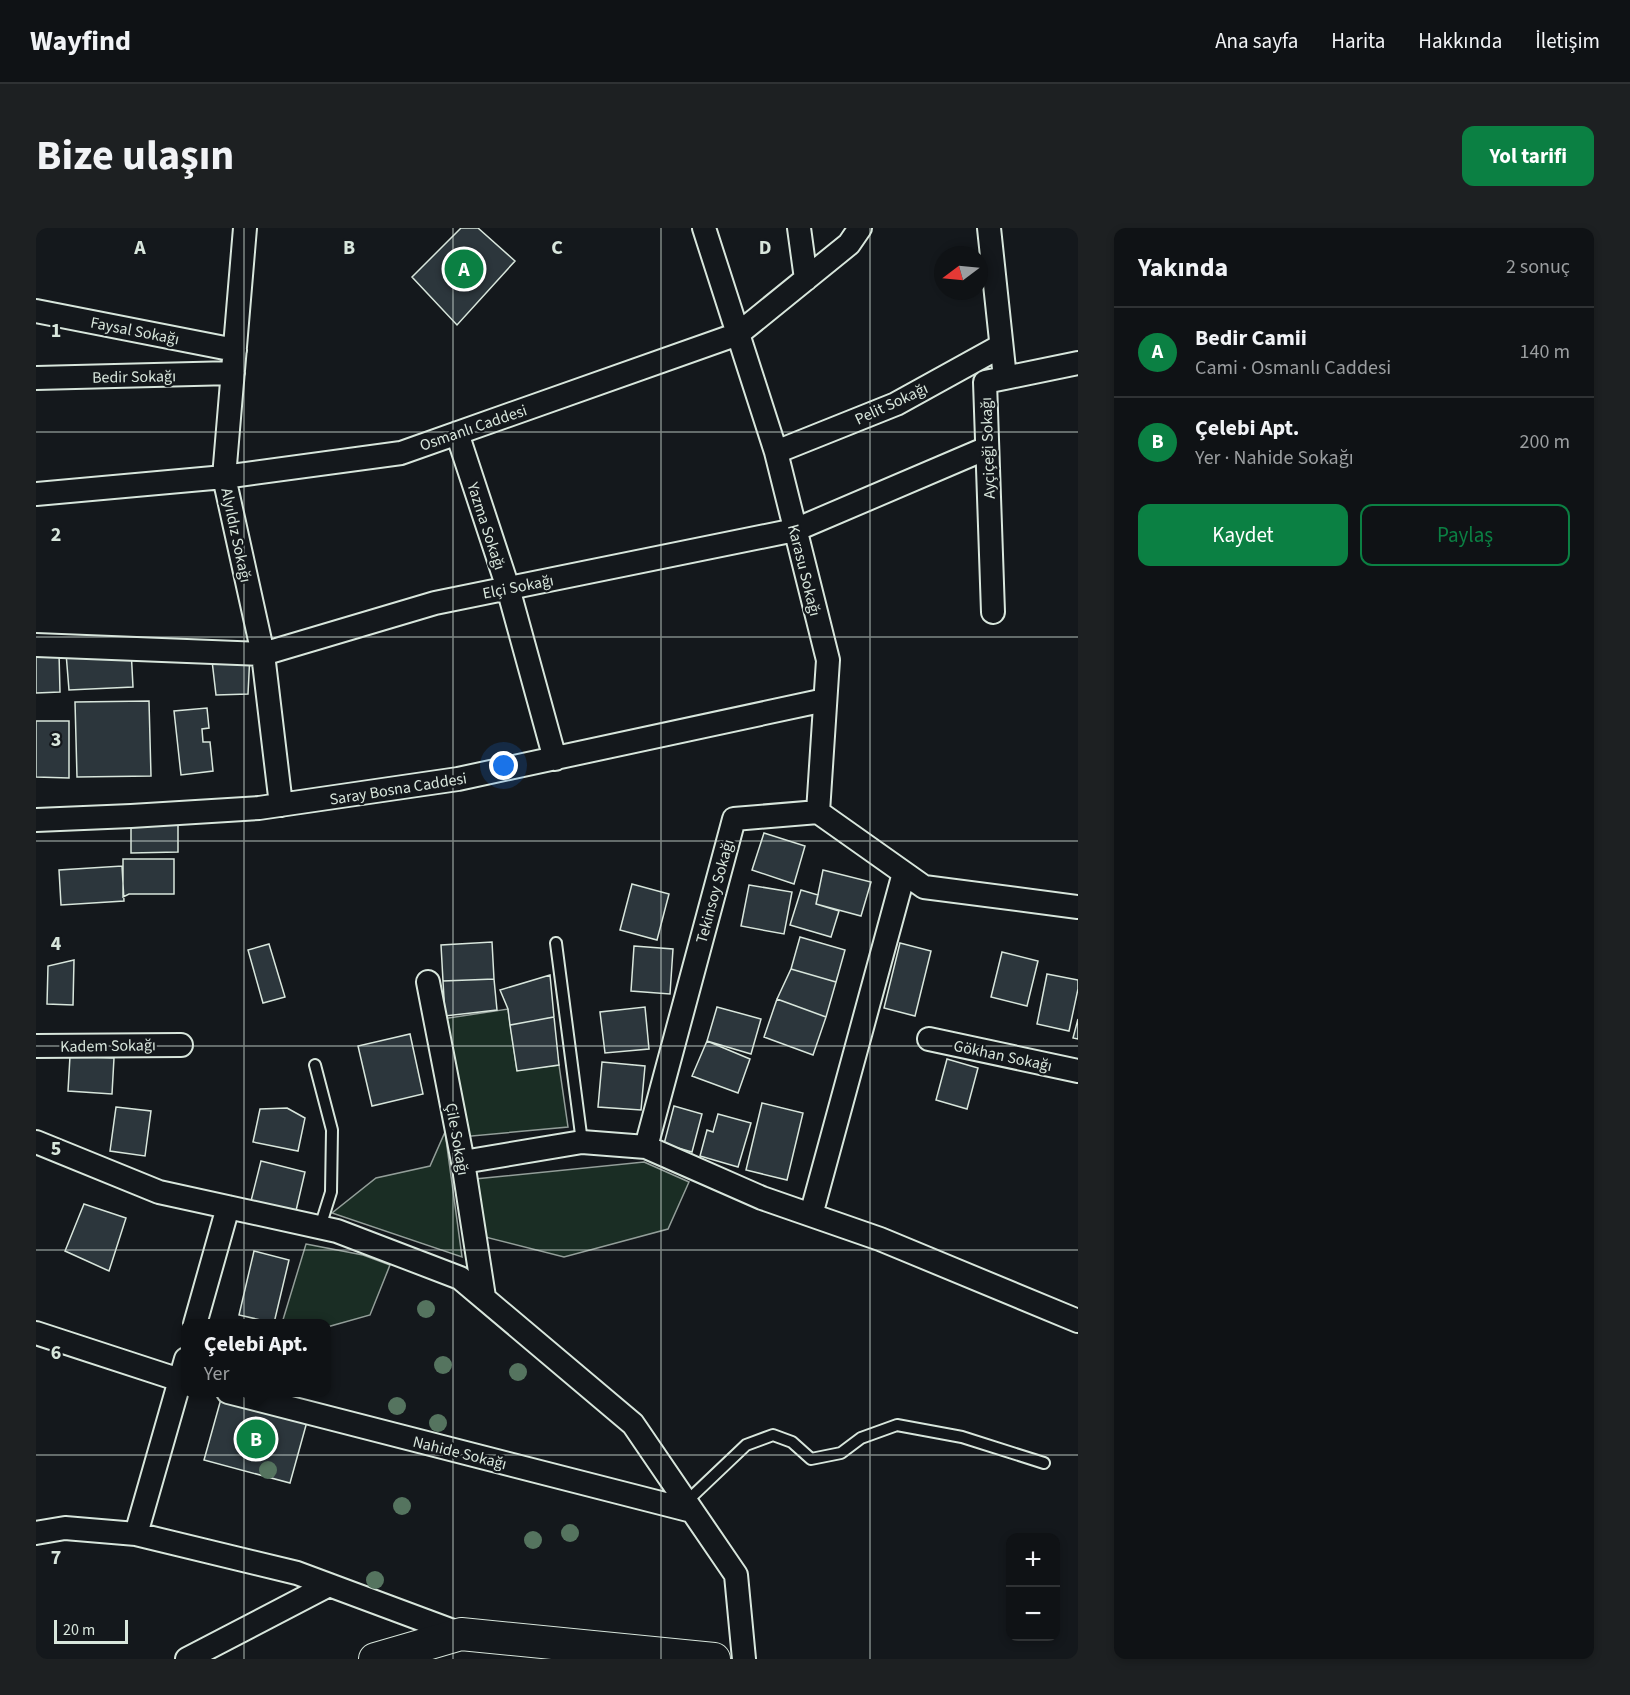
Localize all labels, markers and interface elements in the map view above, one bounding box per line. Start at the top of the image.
text: Wayfind [30,21,131,61]
text: Ana sayfa [1215,26,1298,56]
text: Harita [1331,26,1385,56]
text: Hakkında [1418,26,1502,56]
text: İletişim [1535,26,1600,56]
text: Bize ulaşın [36,126,234,186]
button: Yol tarifi [1462,126,1594,186]
text: A [133,234,146,262]
text: B [343,234,355,262]
text: C [551,234,563,262]
text: D [759,234,771,262]
pin: A [444,246,484,291]
north arrow [934,246,988,300]
text: Yakında [1138,249,1228,286]
text: 2 sonuç [1506,253,1570,281]
street label: Faysal Sokağı [89,312,181,350]
text: 1 [51,317,61,345]
text: Bedir Camii [1195,322,1307,354]
text: A [1152,338,1163,366]
text: 140 m [1520,338,1570,366]
text: Cami · Osmanlı Caddesi [1195,354,1391,382]
street label: Bedir Sokağı [92,365,176,389]
street label: Pelit Sokağı [851,377,932,430]
street label: Ayçiçeği Sokağı [975,397,1001,499]
street label: Osmanlı Caddesi [417,399,530,457]
text: Çelebi Apt. [1195,412,1299,444]
text: B [1151,428,1164,456]
text: 200 m [1520,428,1570,456]
text: Yer · Nahide Sokağı [1195,444,1354,472]
street label: Yazma Sokağı [461,479,511,573]
street label: Alyıldız Sokağı [215,486,257,585]
button: Kaydet [1138,504,1348,566]
button: Paylaş [1360,504,1570,566]
text: 2 [51,521,61,549]
street label: Karasu Sokağı [782,522,826,619]
street label: Elçi Sokağı [481,569,556,605]
text: 3 [51,726,61,754]
your location [489,751,518,780]
street label: Saray Bosna Caddesi [328,767,468,811]
street label: Tekinsoy Sokağı [690,837,739,946]
text: 4 [51,930,62,958]
street label: Kadem Sokağı [60,1034,156,1058]
street label: Gökhan Sokağı [951,1035,1054,1077]
street label: Çile Sokağı [440,1101,474,1177]
text: 5 [51,1135,61,1163]
popup [181,1319,331,1397]
text: Çelebi Apt. [204,1328,308,1360]
text: 6 [51,1339,61,1367]
text: Yer [204,1360,229,1388]
pin: B [236,1416,276,1462]
street label: Nahide Sokağı [410,1431,509,1475]
map controls [1006,1533,1060,1641]
button: + [1006,1533,1060,1587]
text: 7 [51,1544,61,1572]
button: − [1006,1587,1060,1641]
scale bar [54,1617,128,1644]
text: 20 m [63,1619,95,1641]

